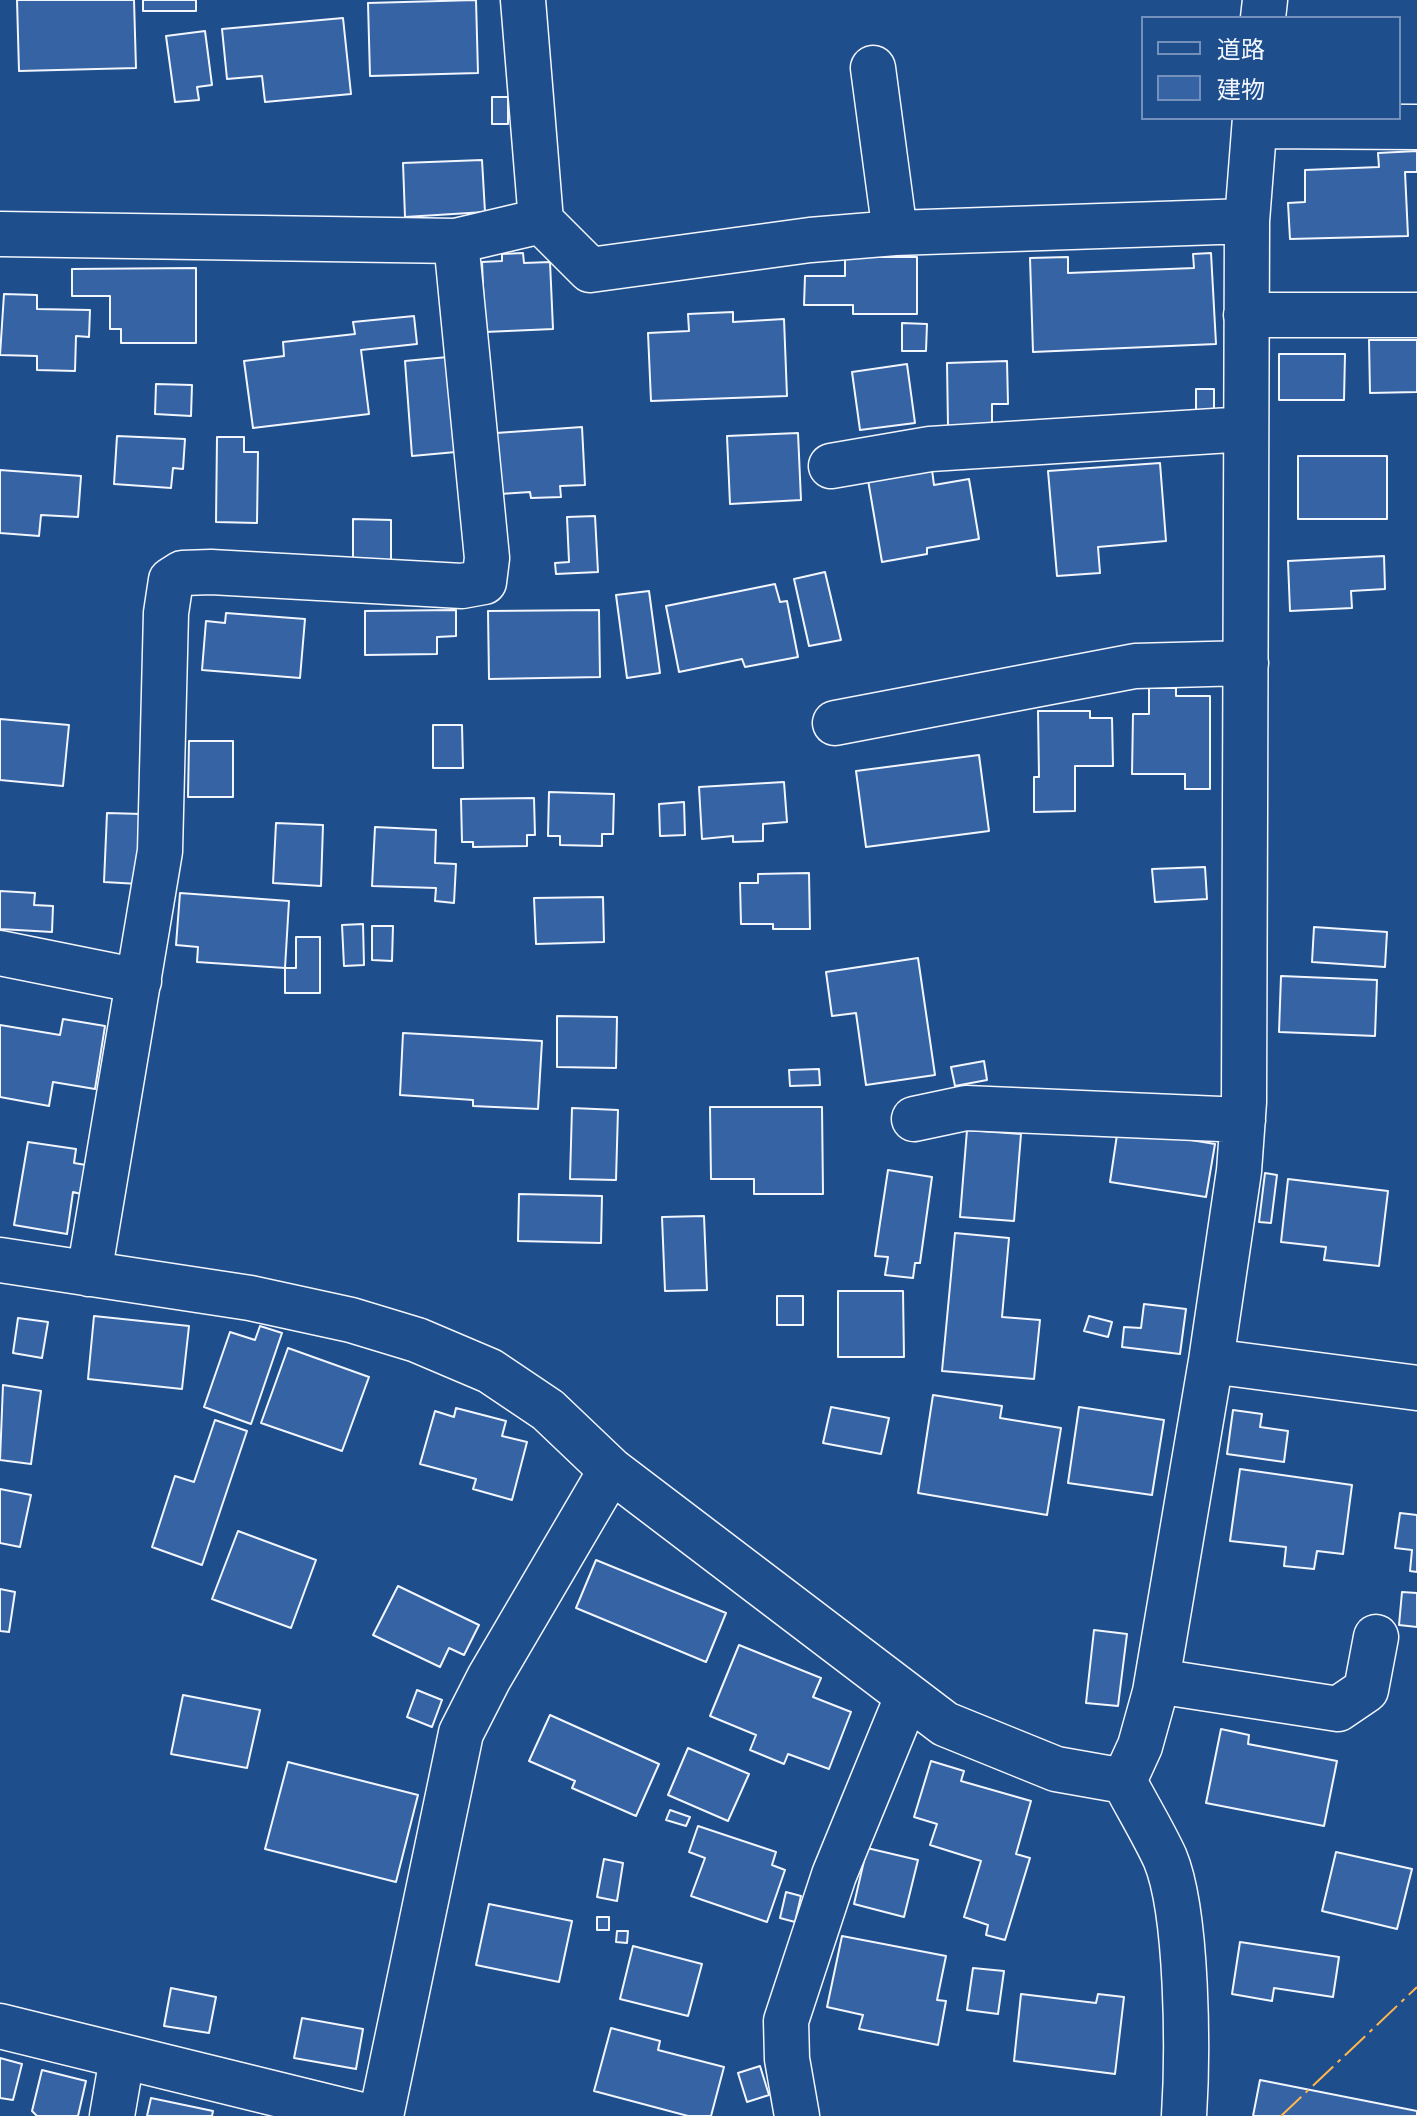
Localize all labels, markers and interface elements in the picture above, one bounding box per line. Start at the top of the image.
legend [1141,16,1401,120]
text: 道路 [1217,33,1265,66]
text: 建物 [1217,73,1265,106]

